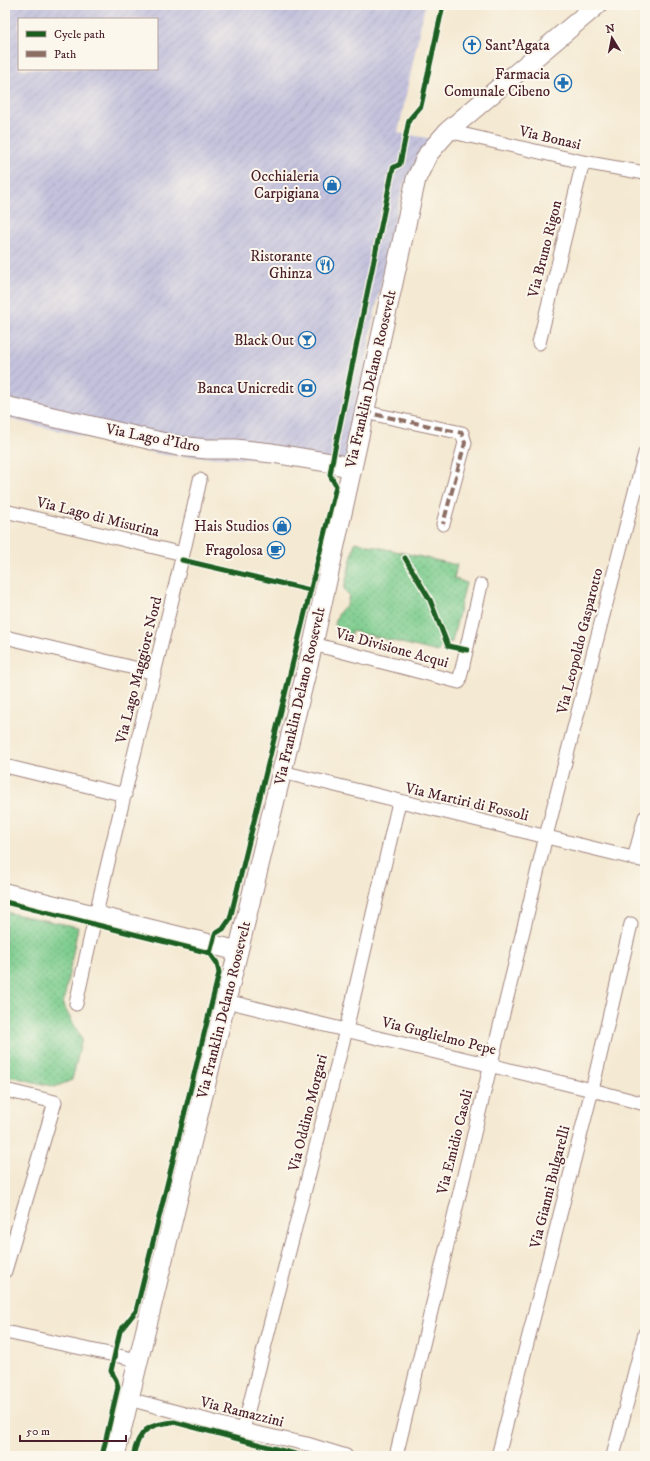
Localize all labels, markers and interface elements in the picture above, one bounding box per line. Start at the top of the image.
legend [18,18,158,70]
north arrow [592,18,632,58]
text: N [605,21,616,37]
text: Cycle path [54,27,106,42]
church icon: Sant'Agata [462,35,482,55]
place label: Sant'Agata [485,36,550,55]
text: Path [54,47,77,62]
place label: Farmacia Comunale Cibeno [444,65,551,101]
pharmacy icon: Farmacia Comunale Cibeno [553,73,573,93]
street label: Via Bonasi [516,121,583,154]
place label: Occhialeria Carpigiana [251,167,320,203]
shop icon: Occhialeria Carpigiana [322,175,342,195]
street label: Via Bruno Rigon [523,198,566,301]
place label: Ristorante Ghinza [250,247,313,283]
restaurant icon: Ristorante Ghinza [315,255,335,275]
street label: Via Franklin Delano Roosevelt [341,288,401,471]
bar icon: Black Out [297,330,317,350]
place label: Black Out [234,331,294,350]
bank icon: Banca Unicredit [297,378,317,398]
place label: Banca Unicredit [197,379,294,398]
street label: Via Lago d'Idro [103,419,202,456]
street label: Via Lago di Misurina [34,492,162,542]
shop icon: Hais Studios [272,516,292,536]
place label: Hais Studios [194,517,269,536]
cafe icon: Fragolosa [266,540,286,560]
place label: Fragolosa [205,541,264,560]
street label: Via Leopoldo Gasparotto [552,566,607,717]
street label: Via Lago Maggiore Nord [111,594,167,746]
street label: Via Franklin Delano Roosevelt [270,605,330,788]
street label: Via Divisione Acqui [332,624,451,672]
street label: Via Martiri di Fossoli [402,778,531,825]
street label: Via Franklin Delano Roosevelt [192,919,255,1102]
street label: Via Guglielmo Pepe [379,1012,498,1059]
street label: Via Oddino Morgari [284,1052,332,1175]
street label: Via Emidio Casoli [433,1087,477,1197]
street label: Via Gianni Bulgarelli [525,1123,574,1251]
street label: Via Ramazzini [197,1392,286,1432]
scale bar [20,1417,126,1443]
text: 50 m [26,1424,50,1439]

